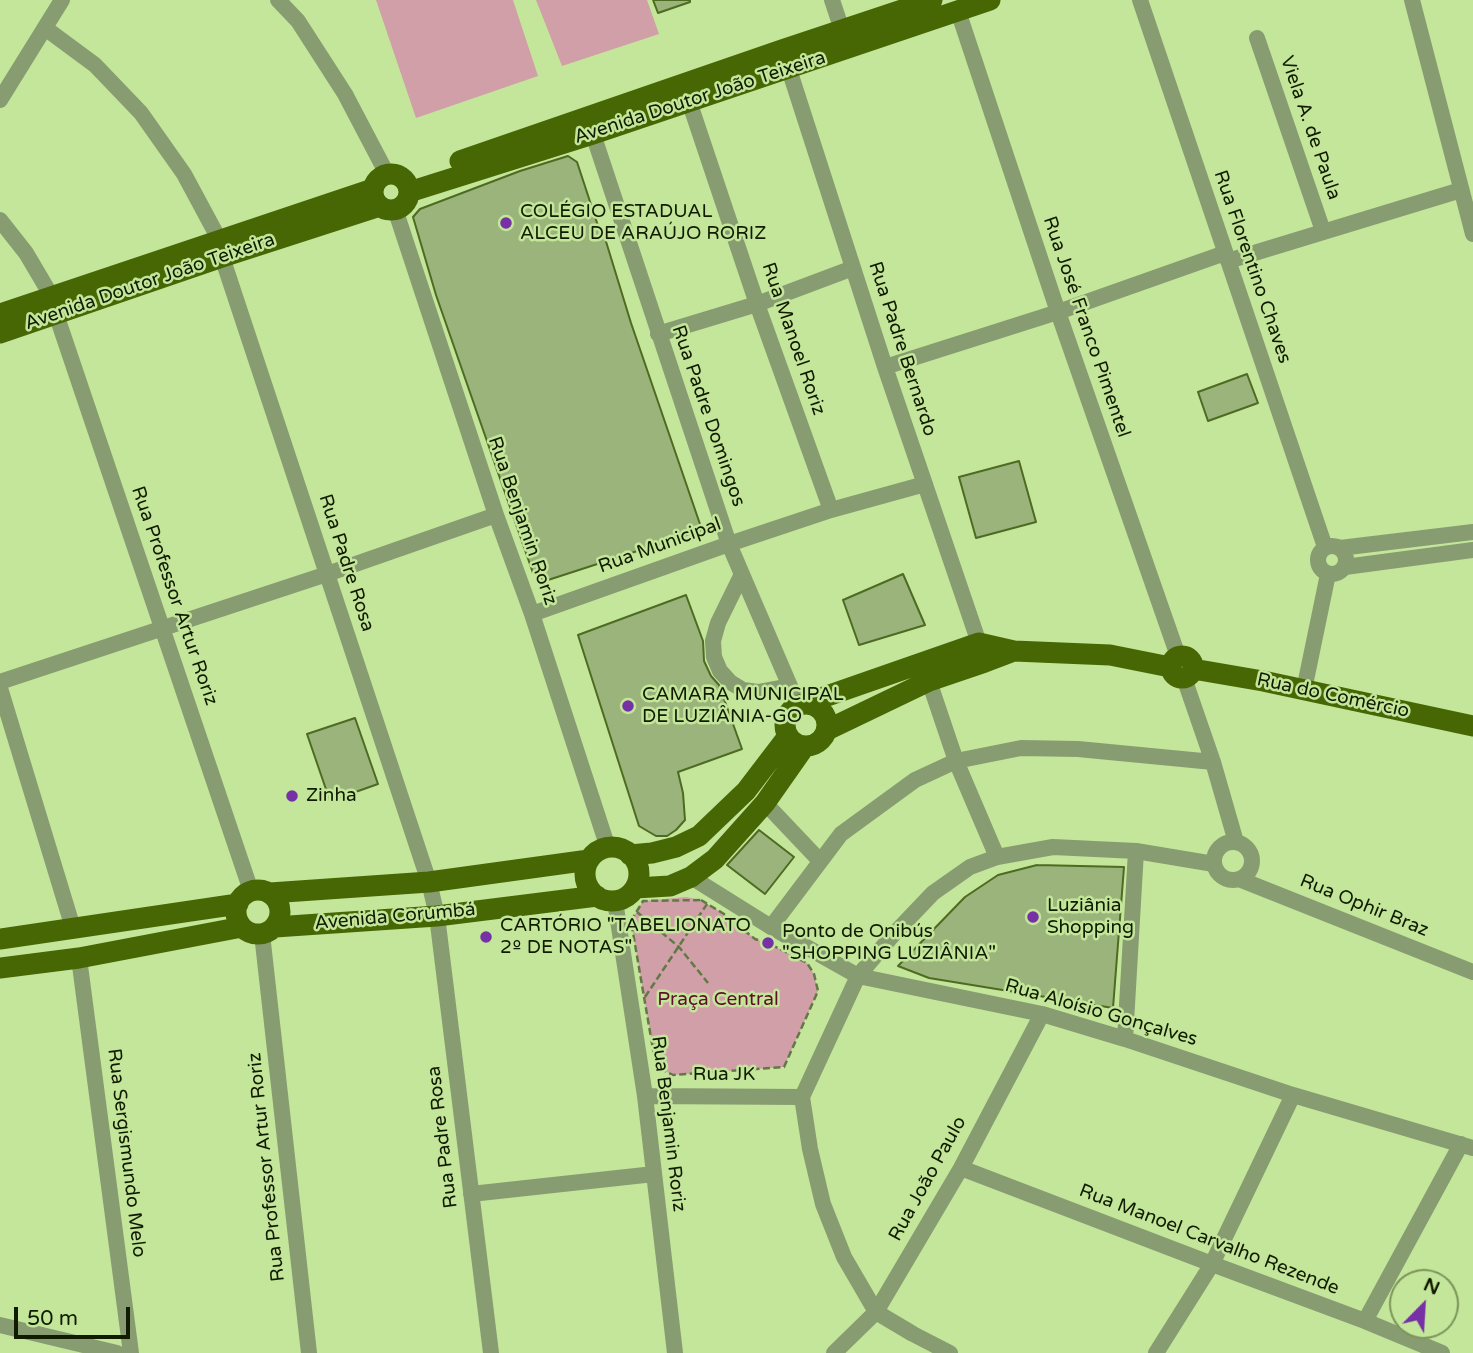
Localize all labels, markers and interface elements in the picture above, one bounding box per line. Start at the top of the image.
street label: Avenida Doutor João Teixeira [571,47,829,149]
street label: Viela A. de Paula [1275,53,1345,203]
street label: Rua Florentino Chaves [1208,167,1296,367]
place label: COLÉGIO ESTADUAL ALCEU DE ARAÚJO RORIZ [520,201,766,245]
street label: Rua José Franco Pimentel [1037,213,1135,441]
marker: COLÉGIO ESTADUAL ALCEU DE ARAÚJO RORIZ [498,215,514,231]
street label: Avenida Doutor João Teixeira [22,228,278,336]
street label: Rua Padre Bernardo [863,259,941,439]
street label: Rua Manoel Roriz [756,260,830,418]
street label: Rua Padre Domingos [666,322,750,510]
street label: Rua Benjamin Roriz [482,434,562,608]
street label: Rua Professor Artur Roriz [126,483,222,709]
street label: Rua Padre Rosa [313,491,379,635]
street label: Rua Municipal [596,513,724,579]
street label: Rua do Comércio [1255,669,1411,723]
place label: CAMARA MUNICIPAL DE LUZIÂNIA-GO [642,684,844,728]
marker: CAMARA MUNICIPAL DE LUZIÂNIA-GO [620,698,636,714]
place label: Zinha [306,785,357,807]
marker: Zinha [284,788,300,804]
street label: Rua Ophir Braz [1296,870,1432,942]
place label: Luziânia Shopping [1047,895,1134,939]
street label: Avenida Corumbá [314,899,476,935]
marker: Luziânia Shopping [1025,909,1041,925]
place label: CARTÓRIO "TABELIONATO 2º DE NOTAS" [500,915,751,959]
place label: Ponto de Onibús "SHOPPING LUZIÂNIA" [782,921,996,965]
marker: CARTÓRIO "TABELIONATO 2º DE NOTAS" [478,929,494,945]
marker: Ponto de Onibús "SHOPPING LUZIÂNIA" [760,935,776,951]
street label: Rua Aloísio Gonçalves [1002,975,1200,1051]
park label: Praça Central [657,989,779,1011]
street label: Rua Benjamin Roriz [646,1035,690,1213]
street label: Rua Sergismundo Melo [102,1047,150,1259]
street label: Rua Professor Artur Roriz [244,1051,290,1283]
street label: Rua JK [693,1064,755,1086]
street label: Rua Padre Rosa [423,1065,463,1209]
street label: Rua João Paulo [884,1113,972,1245]
street label: Rua Manoel Carvalho Rezende [1076,1180,1342,1300]
north arrow [1389,1269,1459,1339]
text: N [1420,1273,1443,1300]
scale bar [18,1294,133,1338]
text: 50 m [27,1306,78,1331]

